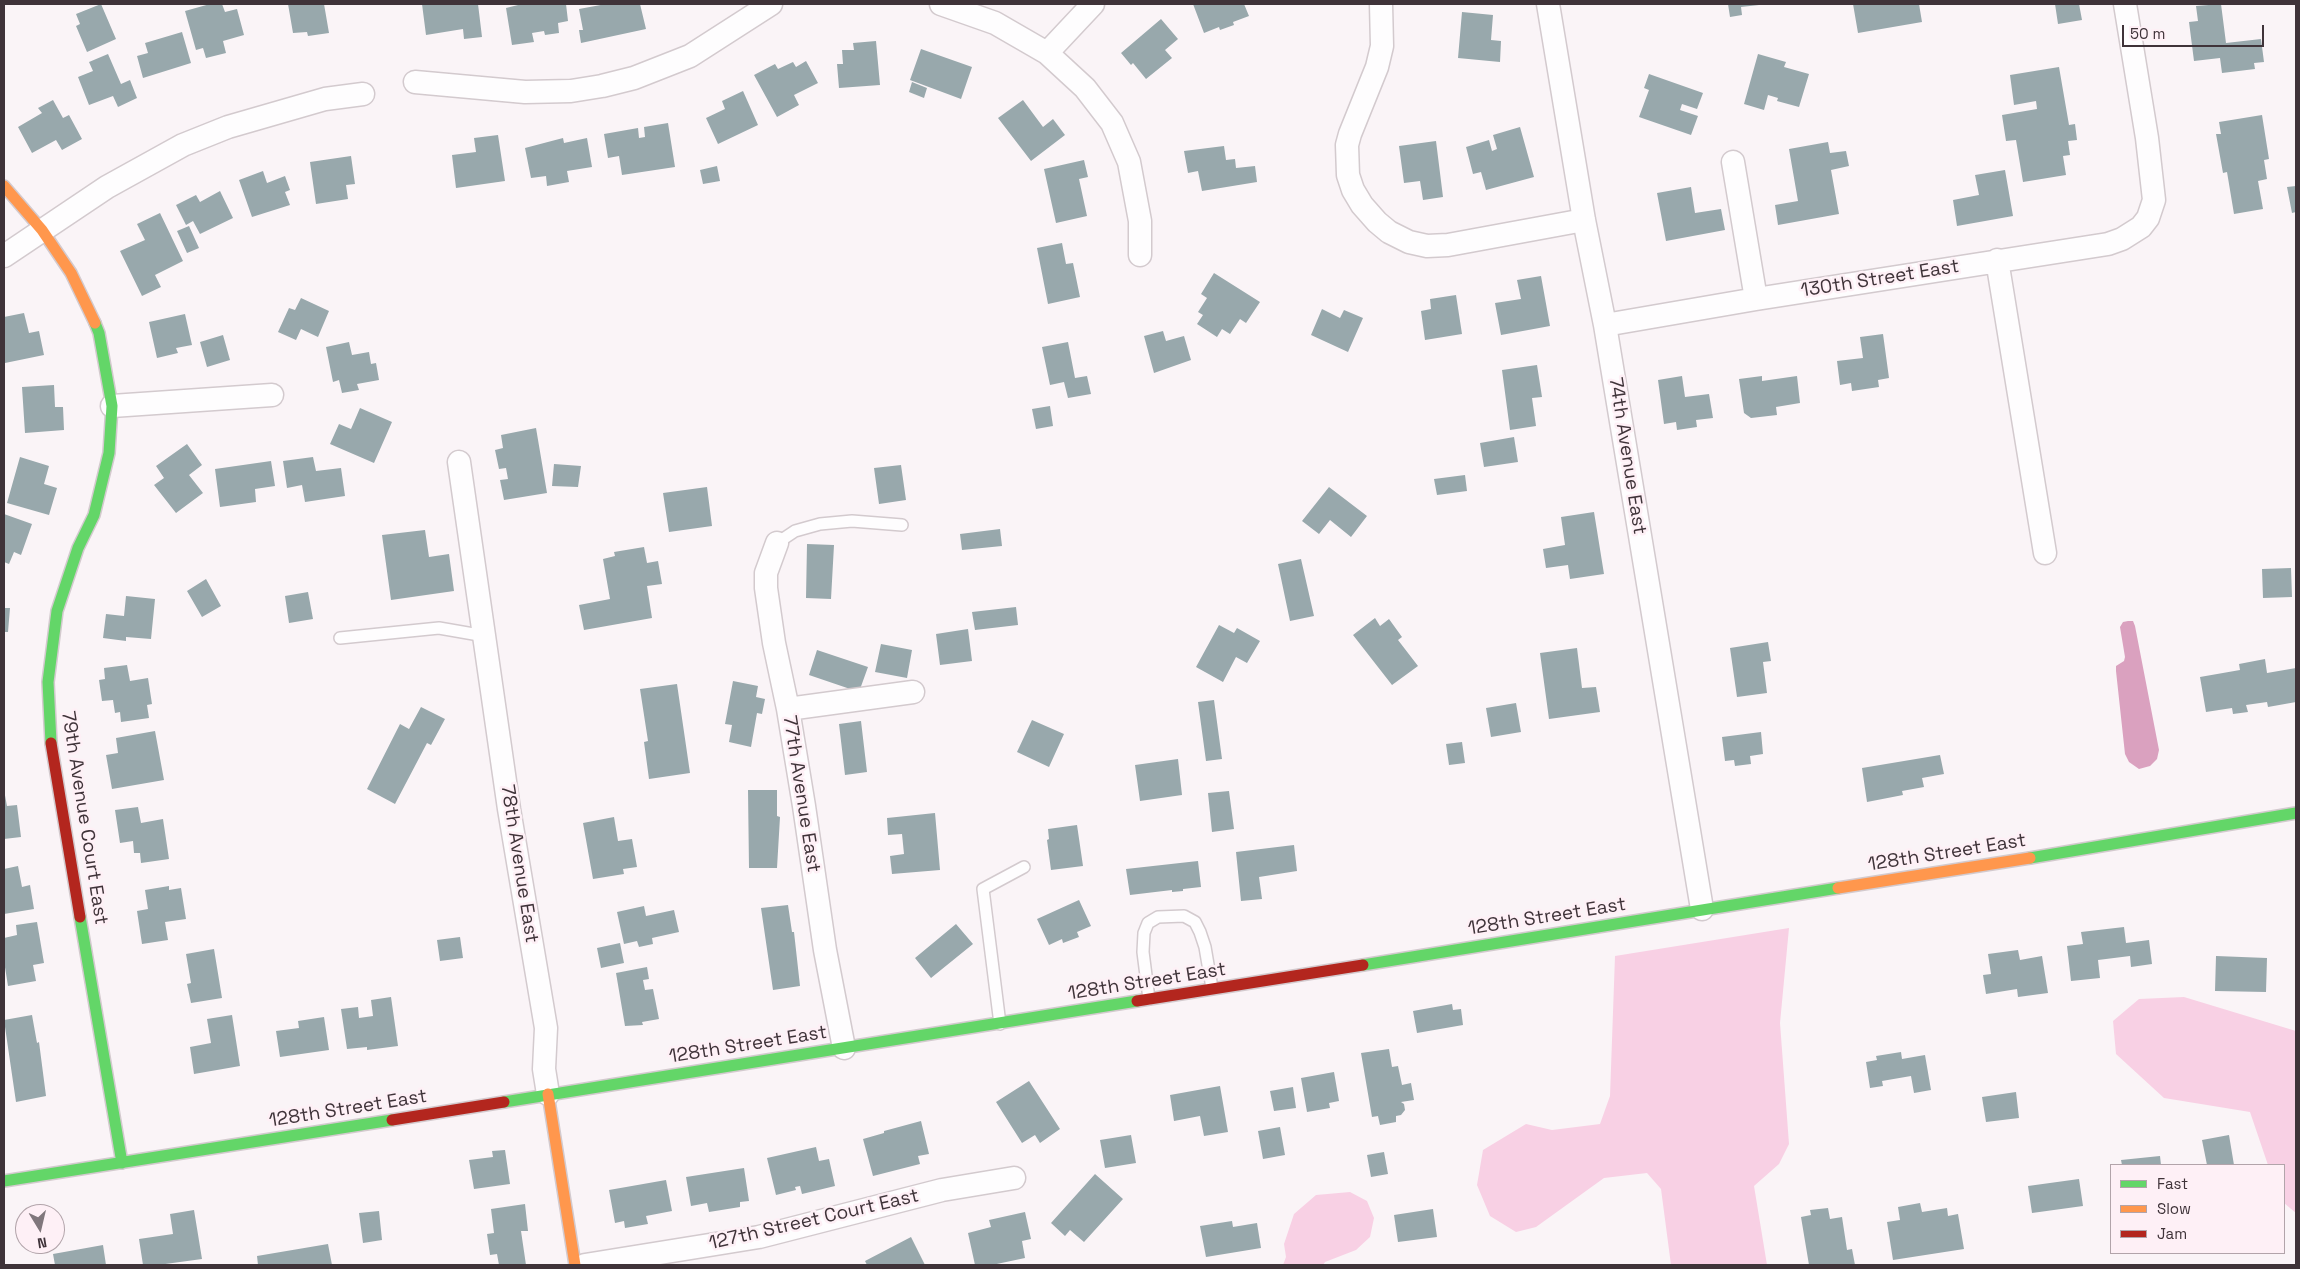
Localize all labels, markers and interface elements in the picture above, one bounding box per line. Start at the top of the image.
scale bar [2125,15,2268,47]
text: 50 m [2130,24,2165,43]
street label: 130th Street East [1799,255,1961,303]
street label: 74th Avenue East [1603,376,1651,536]
street label: 79th Avenue Court East [56,710,112,926]
street label: 77th Avenue East [777,714,825,874]
street label: 78th Avenue East [495,783,543,945]
street label: 128th Street East [1866,829,2028,877]
street label: 128th Street East [1466,893,1628,941]
street label: 128th Street East [1066,958,1228,1006]
street label: 128th Street East [667,1021,829,1069]
street label: 128th Street East [267,1085,429,1133]
legend [2110,1164,2285,1254]
text: Fast [2157,1174,2188,1193]
street label: 127th Street Court East [707,1185,921,1255]
text: Slow [2157,1199,2191,1218]
north arrow [15,1204,65,1254]
text: Jam [2157,1224,2187,1243]
text: N [36,1233,48,1252]

